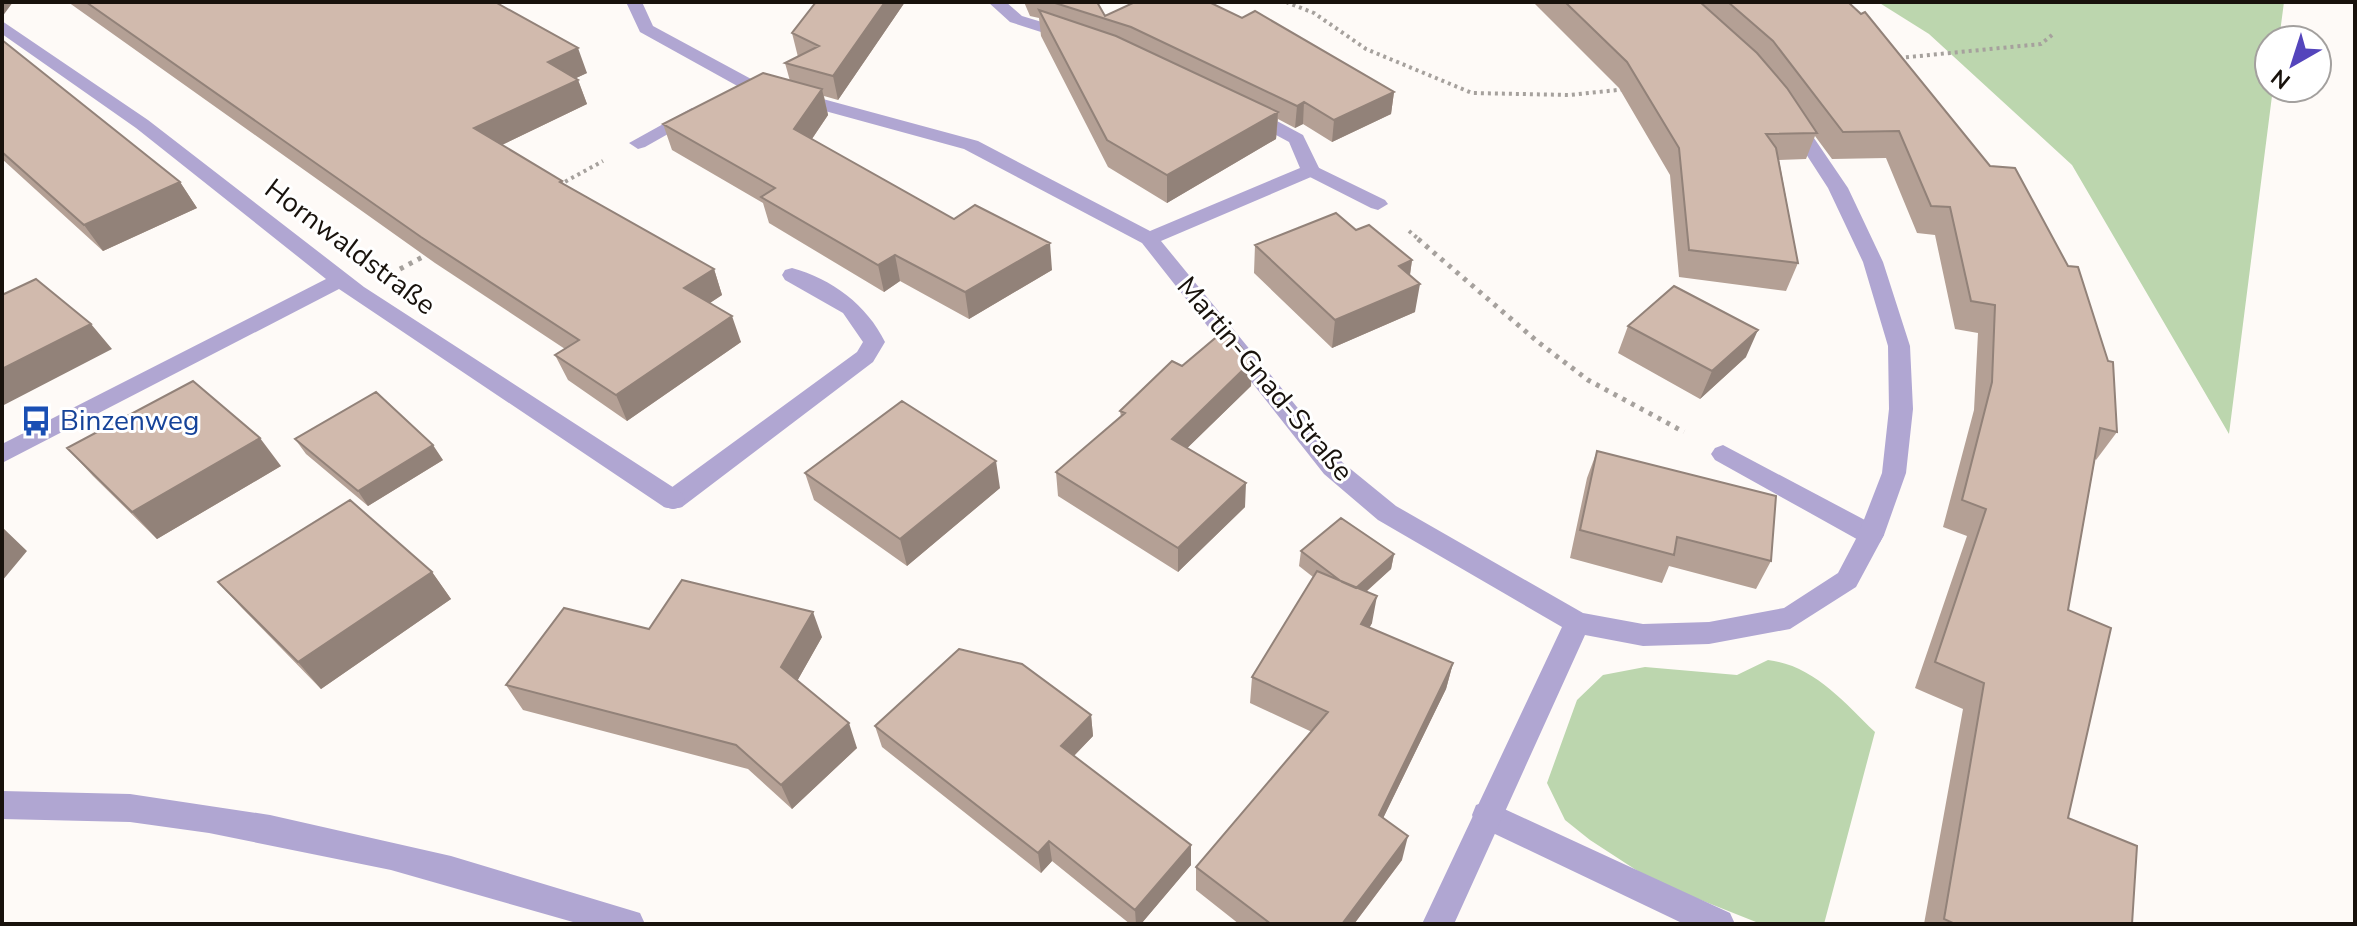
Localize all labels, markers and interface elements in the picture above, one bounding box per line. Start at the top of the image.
north arrow [2253,24,2333,104]
text: N [2265,62,2297,96]
street label: Hornwaldstraße [257,170,443,324]
street label: Martin-Gnad-Straße [1168,269,1362,489]
place label: Binzenweg [60,402,199,440]
bus stop icon: Binzenweg [19,404,53,438]

